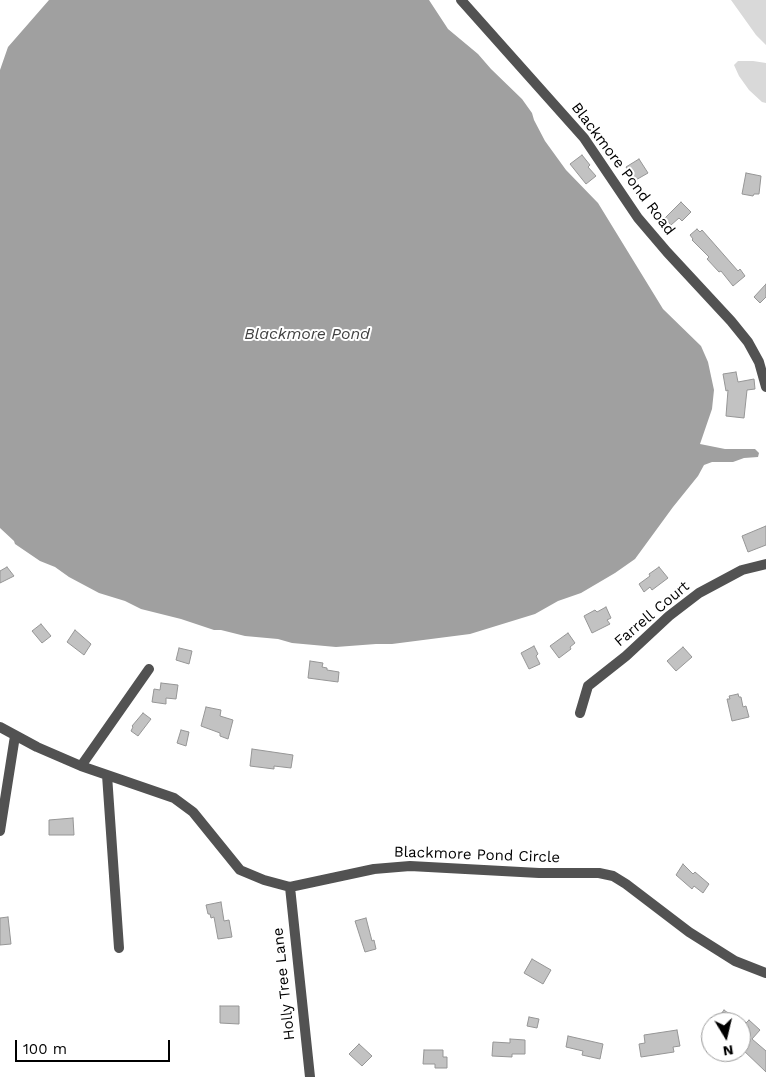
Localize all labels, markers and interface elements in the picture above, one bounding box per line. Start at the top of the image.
street label: Blackmore Pond Road [567,99,679,239]
water label: Blackmore Pond [244,324,370,344]
street label: Farrell Court [611,577,693,651]
street label: Blackmore Pond Circle [394,843,560,867]
street label: Holly Tree Lane [269,927,299,1041]
north arrow [701,1012,751,1062]
scale bar [18,1030,172,1062]
text: 100 m [23,1040,67,1058]
text: N [722,1042,735,1060]

